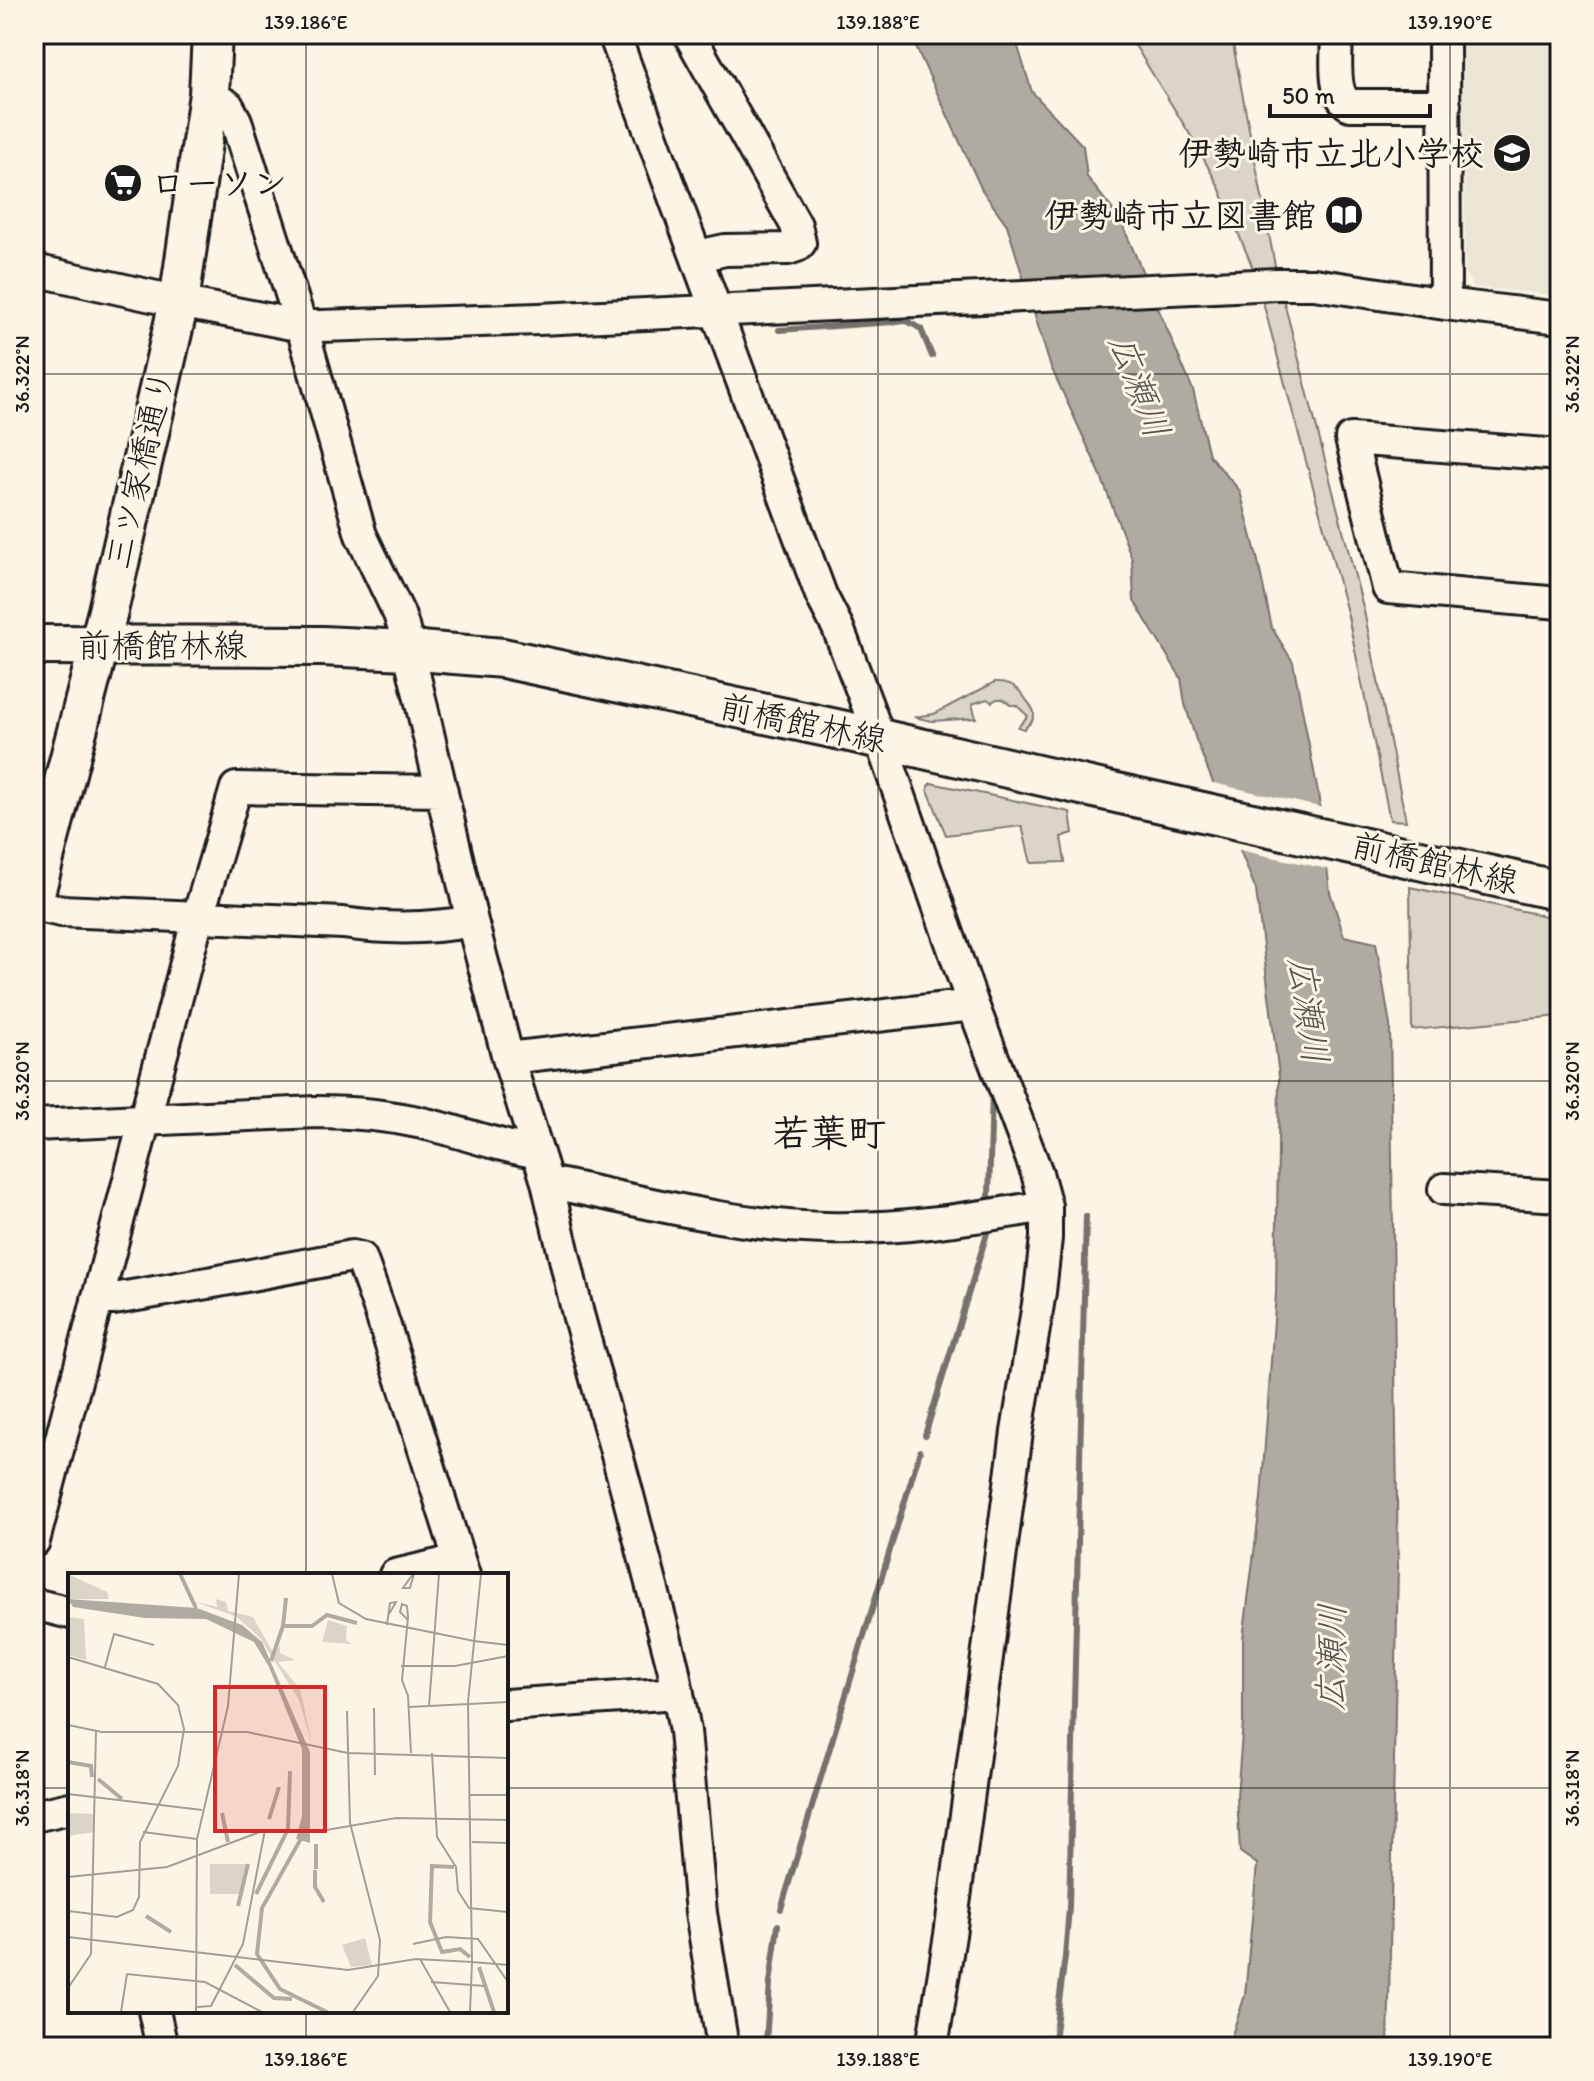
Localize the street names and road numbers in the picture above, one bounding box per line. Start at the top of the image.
street label: 三ツ家橋通り [97,365,183,573]
street label: 前橋館林線 [77,625,247,666]
street label: 前橋館林線 [716,685,890,761]
street label: 前橋館林線 [1348,824,1522,902]

